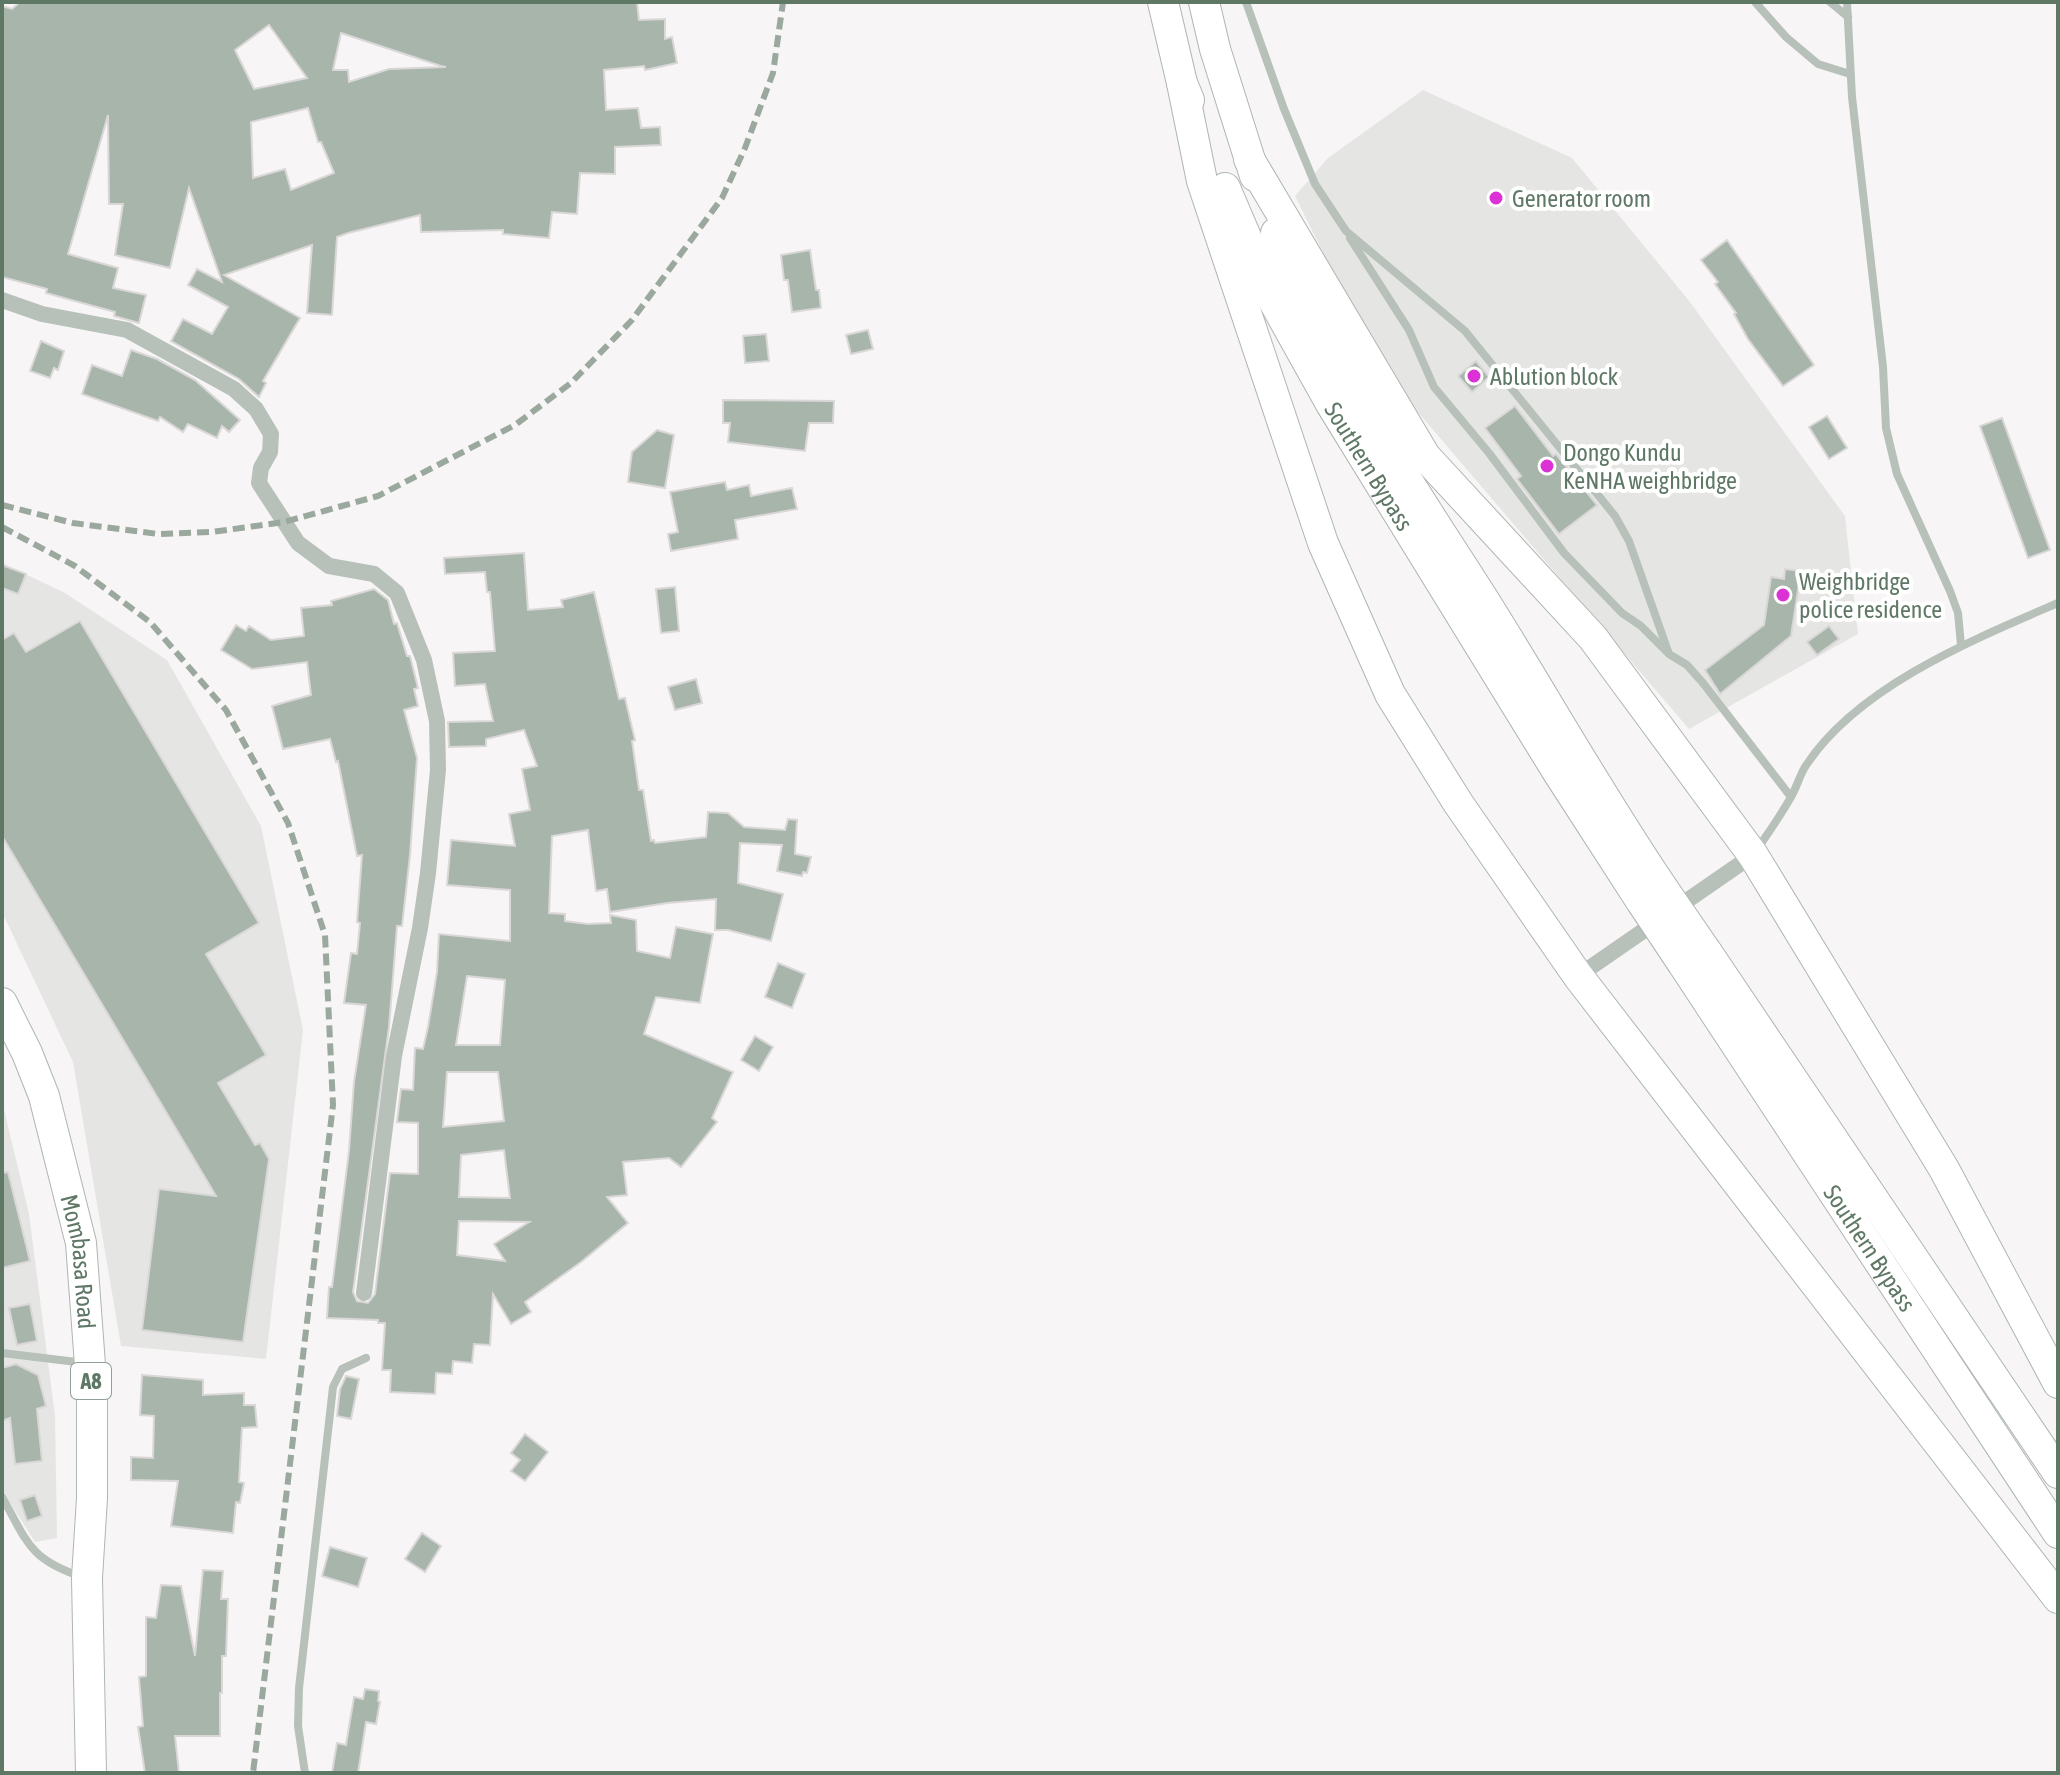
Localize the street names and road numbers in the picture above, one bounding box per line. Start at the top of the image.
street label: Southern Bypass [1320,397,1419,535]
street label: Southern Bypass [1819,1180,1921,1316]
street label: Mombasa Road [56,1191,101,1330]
road number: A8 [71,1363,111,1399]

